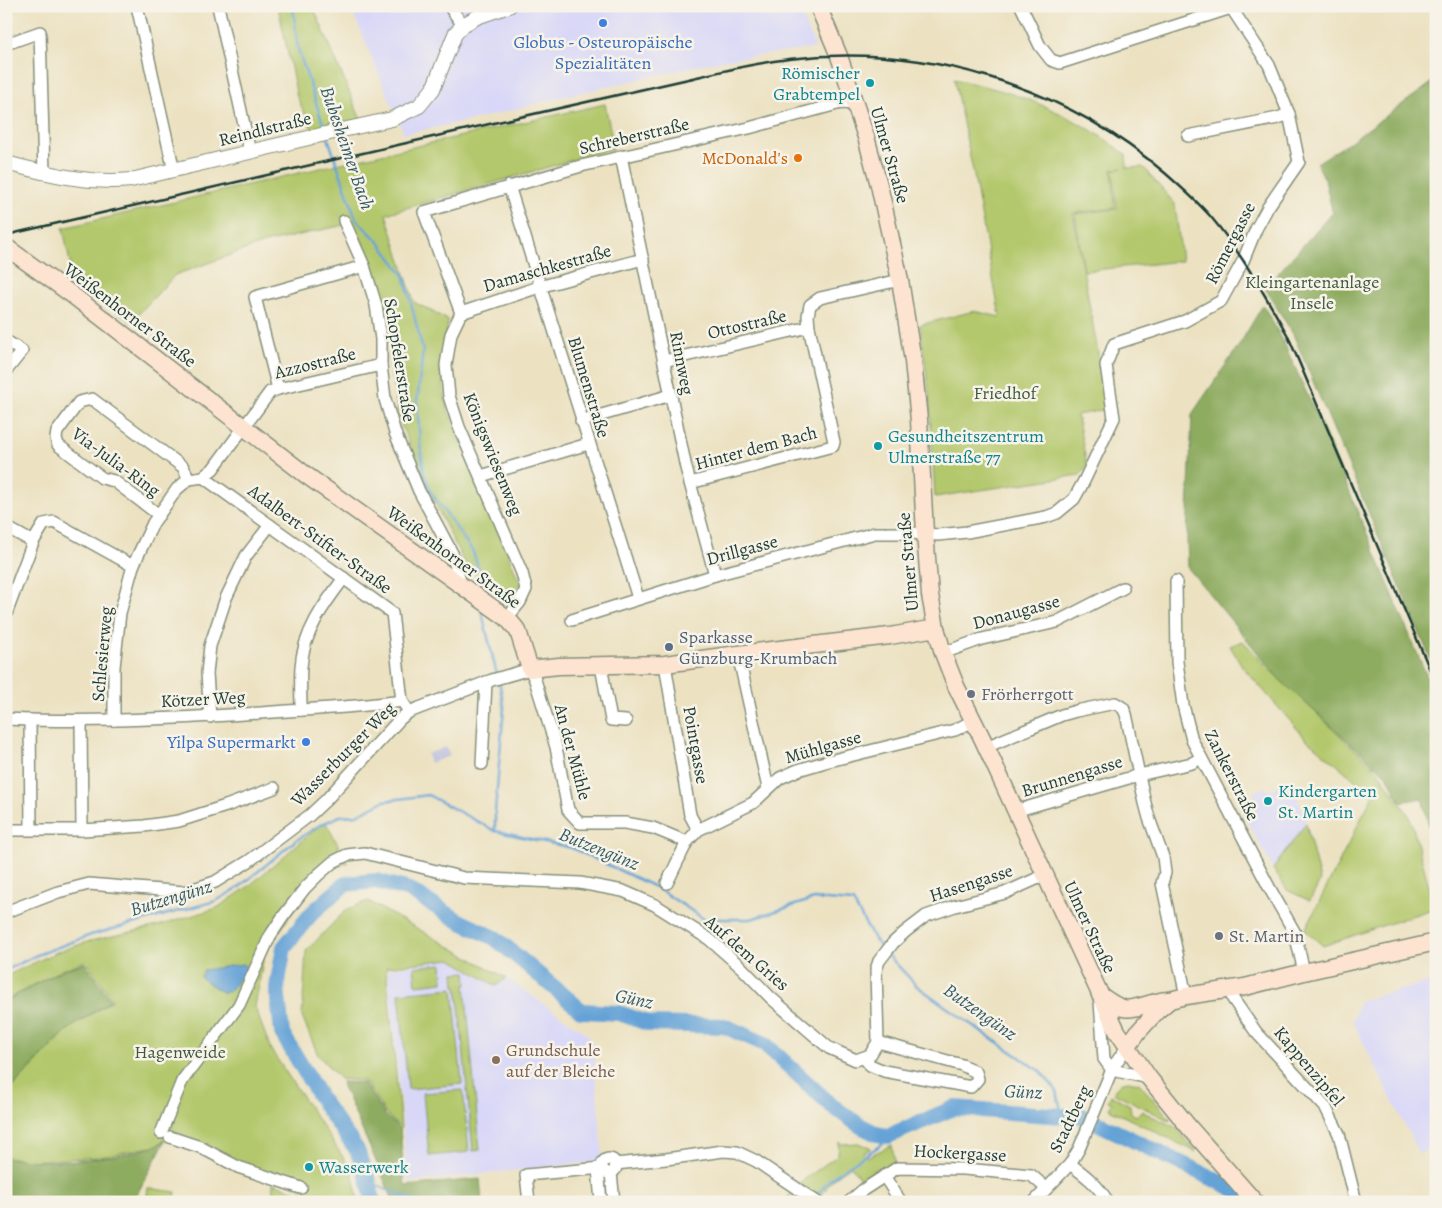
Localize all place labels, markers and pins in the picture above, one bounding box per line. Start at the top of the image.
marker: Globus - Osteuropäische Spezialitäten [597,17,609,29]
place label: Globus - Osteuropäische Spezialitäten [513,30,693,75]
place label: Römischer Grabtempel [773,61,861,106]
marker: Römischer Grabtempel [864,77,876,89]
place label: McDonald's [702,146,788,170]
marker: McDonald's [792,152,804,164]
place label: Gesundheitszentrum Ulmerstraße 77 [888,424,1044,469]
marker: Gesundheitszentrum Ulmerstraße 77 [872,440,884,452]
place label: Sparkasse Günzburg-Krumbach [679,625,838,670]
marker: Sparkasse Günzburg-Krumbach [663,641,675,653]
place label: Frörherrgott [981,682,1074,706]
marker: Frörherrgott [965,688,977,700]
place label: Yilpa Supermarkt [166,730,296,754]
marker: Yilpa Supermarkt [300,736,312,748]
place label: Kindergarten St. Martin [1278,779,1377,824]
marker: Kindergarten St. Martin [1262,795,1274,807]
place label: St. Martin [1229,924,1305,948]
marker: St. Martin [1213,930,1225,942]
place label: Grundschule auf der Bleiche [506,1038,615,1083]
marker: Grundschule auf der Bleiche [490,1054,502,1066]
place label: Wasserwerk [318,1155,409,1179]
marker: Wasserwerk [303,1161,315,1173]

